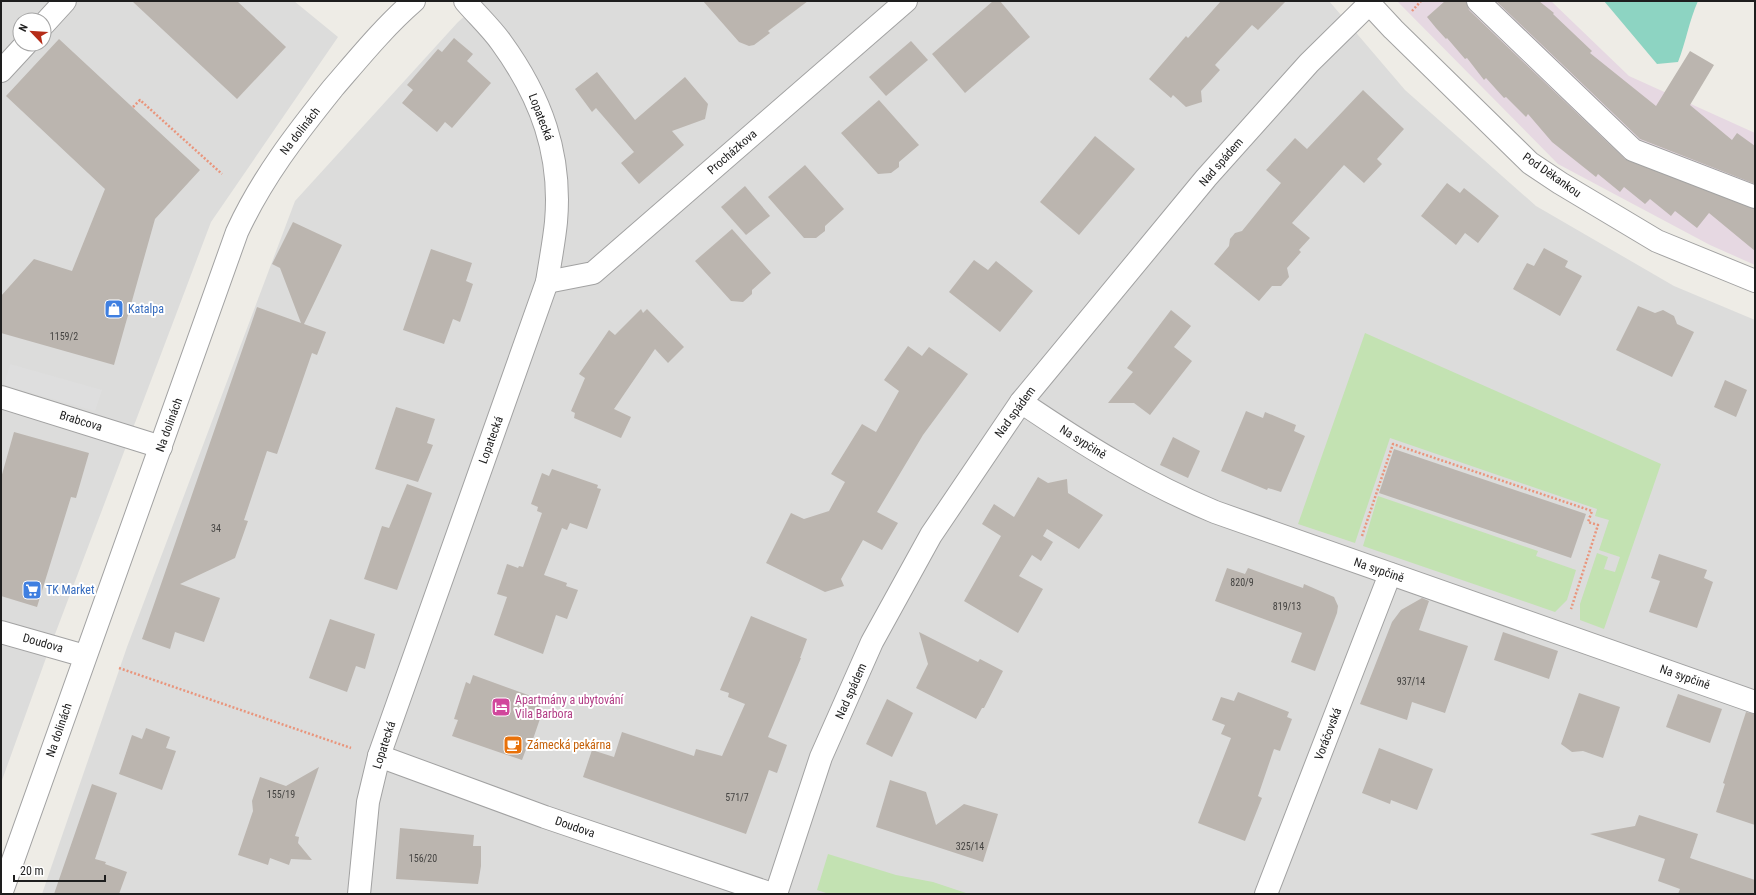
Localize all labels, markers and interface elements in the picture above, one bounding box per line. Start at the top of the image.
north arrow [12,12,52,52]
text: N [16,22,31,34]
street label: Lopatecká [526,91,556,143]
street label: Na dolinách [277,104,323,158]
street label: Procházkova [705,127,760,177]
street label: Nad spádem [1196,135,1246,189]
street label: Pod Děkankou [1520,150,1584,200]
shop icon: Katalpa [103,298,125,320]
place label: Katalpa [128,302,164,316]
house number: 1159/2 [50,331,78,342]
street label: Nad spádem [992,384,1038,440]
street label: Na dolinách [153,396,185,454]
street label: Brabcova [58,408,104,434]
street label: Lopatecká [476,414,506,466]
street label: Na sypčině [1057,422,1109,462]
house number: 34 [211,523,221,534]
street label: Na sypčině [1352,555,1406,585]
house number: 820/9 [1230,577,1254,588]
supermarket icon: TK Market [21,579,43,601]
place label: TK Market [46,583,95,597]
house number: 819/13 [1273,601,1301,612]
street label: Doudova [21,631,65,655]
street label: Nad spádem [832,661,870,721]
street label: Na sypčině [1658,662,1712,692]
house number: 937/14 [1397,676,1425,687]
place label: Apartmány a ubytování Vila Barbora [515,693,625,721]
hotel icon: Apartmány a ubytování Vila Barbora [490,696,512,718]
street label: Na dolinách [43,701,75,759]
street label: Voráčovská [1312,706,1344,762]
street label: Lopatecká [370,719,398,771]
cafe icon: Zámecká pekárna [502,734,524,756]
place label: Zámecká pekárna [527,738,611,752]
house number: 155/19 [267,789,295,800]
house number: 571/7 [725,792,749,803]
street label: Doudova [553,814,597,840]
house number: 325/14 [956,841,984,852]
house number: 156/20 [409,853,437,864]
scale bar [14,857,105,883]
text: 20 m [20,864,44,878]

